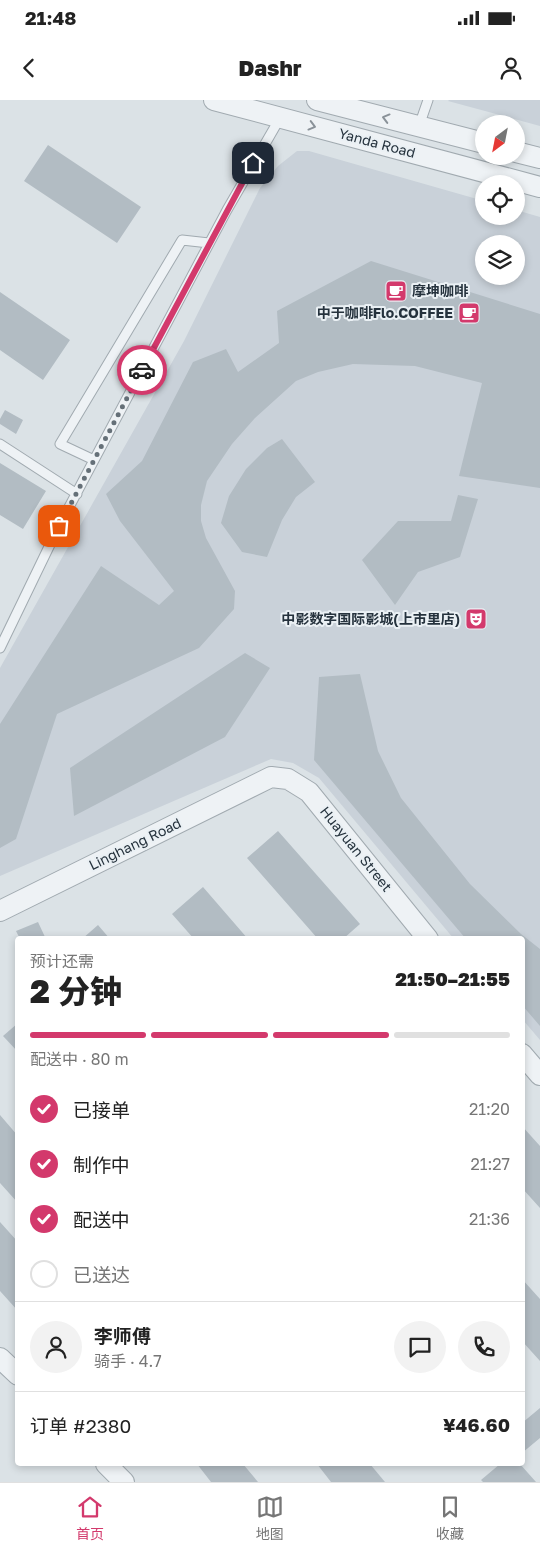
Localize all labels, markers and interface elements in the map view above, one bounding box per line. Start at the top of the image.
text: 21:48 [25,6,77,29]
icon: back [15,54,43,82]
text: Dashr [239,54,301,81]
icon: person [497,54,525,82]
one-way arrow [381,113,390,124]
north arrow [475,115,525,165]
map controls [475,115,525,285]
one-way arrow [307,120,316,131]
street label: Yanda Road [337,124,417,161]
pin [232,142,274,184]
icon: home [239,149,267,177]
button: locate [475,175,525,225]
button: layers [475,235,525,285]
cafe icon: 摩坤咖啡 [384,279,408,303]
place label: 摩坤咖啡 [412,282,469,299]
cafe icon: 中于咖啡Flo.COFFEE [457,301,481,325]
place label: 中于咖啡Flo.COFFEE [317,304,453,321]
courier [117,345,167,395]
icon: car [128,356,156,384]
pin [38,505,80,547]
icon: bag [45,512,73,540]
theatre icon: 中影数字国际影城(上市里店) [464,607,488,631]
place label: 中影数字国际影城(上市里店) [281,610,460,627]
street label: Huayuan Street [317,803,396,895]
street label: Linghang Road [86,814,184,873]
text: 预计还需 [30,951,94,971]
text: 21:50–21:55 [395,967,510,990]
text: 2 分钟 [30,972,122,1010]
text: 配送中 · 80 m [30,1049,129,1069]
icon: check [30,1095,58,1123]
text: 已接单 [73,1098,130,1121]
text: 21:20 [469,1099,510,1119]
icon: check [30,1150,58,1178]
text: 制作中 [73,1153,130,1176]
text: 21:27 [470,1154,510,1174]
icon: check [30,1205,58,1233]
text: 配送中 [73,1208,130,1231]
text: 21:36 [469,1209,510,1229]
text: 已送达 [73,1263,130,1286]
button: person [30,1321,82,1373]
button: chat [394,1321,446,1373]
button: phone [458,1321,510,1373]
text: 李师傅 [94,1324,151,1347]
text: 骑手 · 4.7 [94,1351,162,1371]
text: ¥46.60 [443,1413,510,1436]
text: 订单 #2380 [30,1414,131,1437]
tab: 首页 [76,1493,104,1543]
tab: 地图 [256,1493,284,1543]
tab: 收藏 [436,1493,464,1543]

